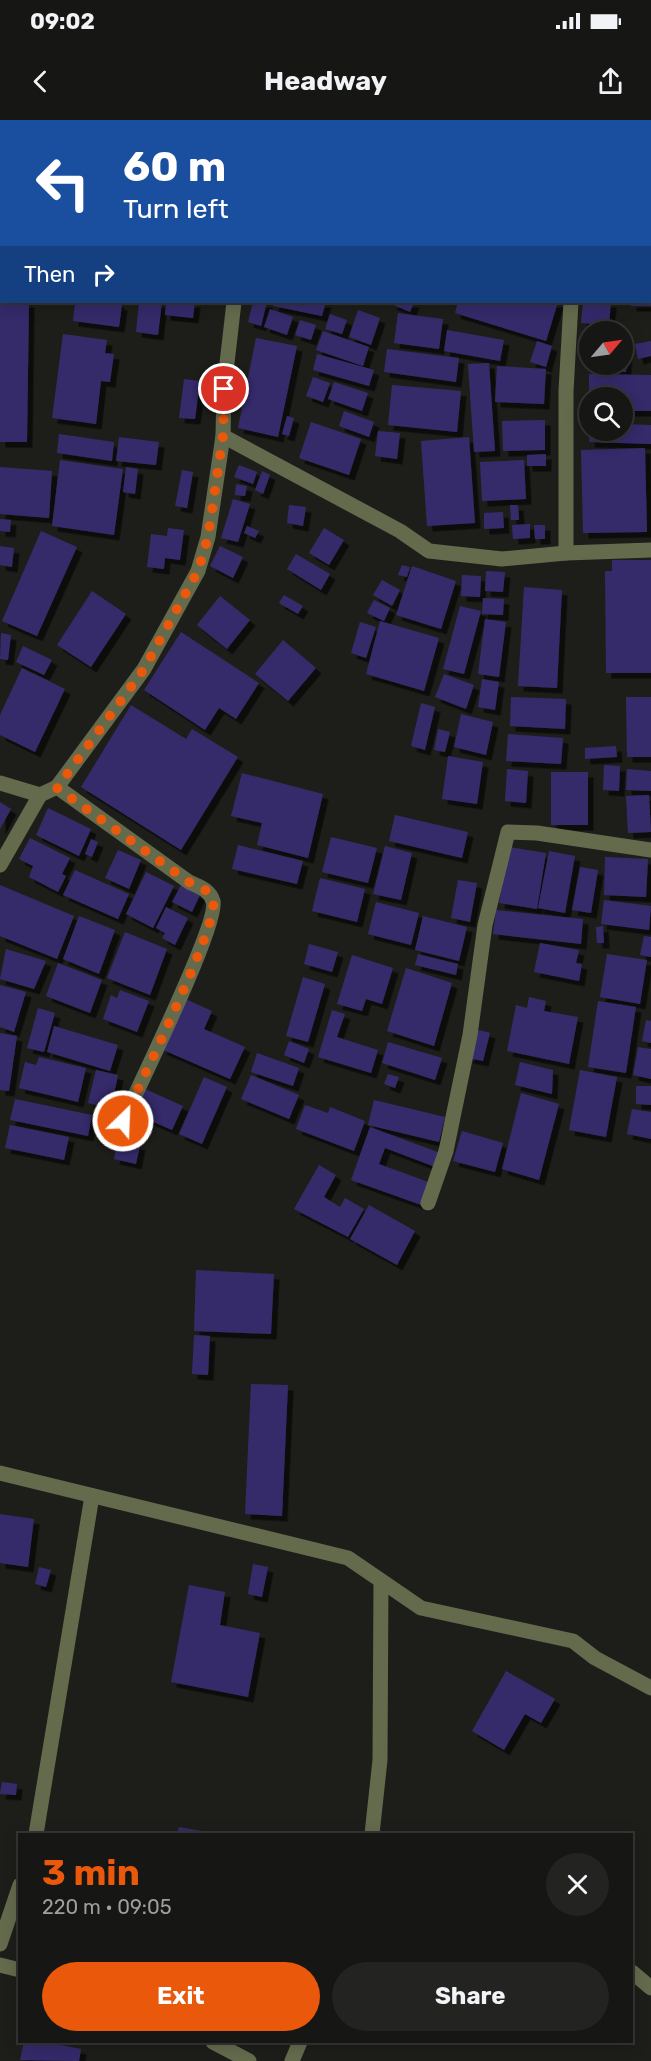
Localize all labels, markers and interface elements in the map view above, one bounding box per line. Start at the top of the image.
text: 09:02 [30,8,95,35]
icon: back [24,65,57,98]
text: Headway [264,65,387,97]
icon: share [594,65,627,98]
text: 60 m [123,142,226,192]
icon: left [24,144,102,222]
text: Turn left [123,193,228,225]
icon: right [87,258,120,291]
text: Then [24,261,75,288]
north arrow [579,321,633,375]
map controls [579,321,633,441]
pin [198,363,249,414]
icon: arrive [207,372,240,405]
button: search [579,387,633,441]
position arrow [91,1089,155,1153]
text: 3 min [42,1851,140,1894]
button: close [546,1853,609,1916]
text: 220 m · 09:05 [42,1895,172,1919]
button: Exit [42,1962,320,2031]
button: Share [332,1962,609,2031]

